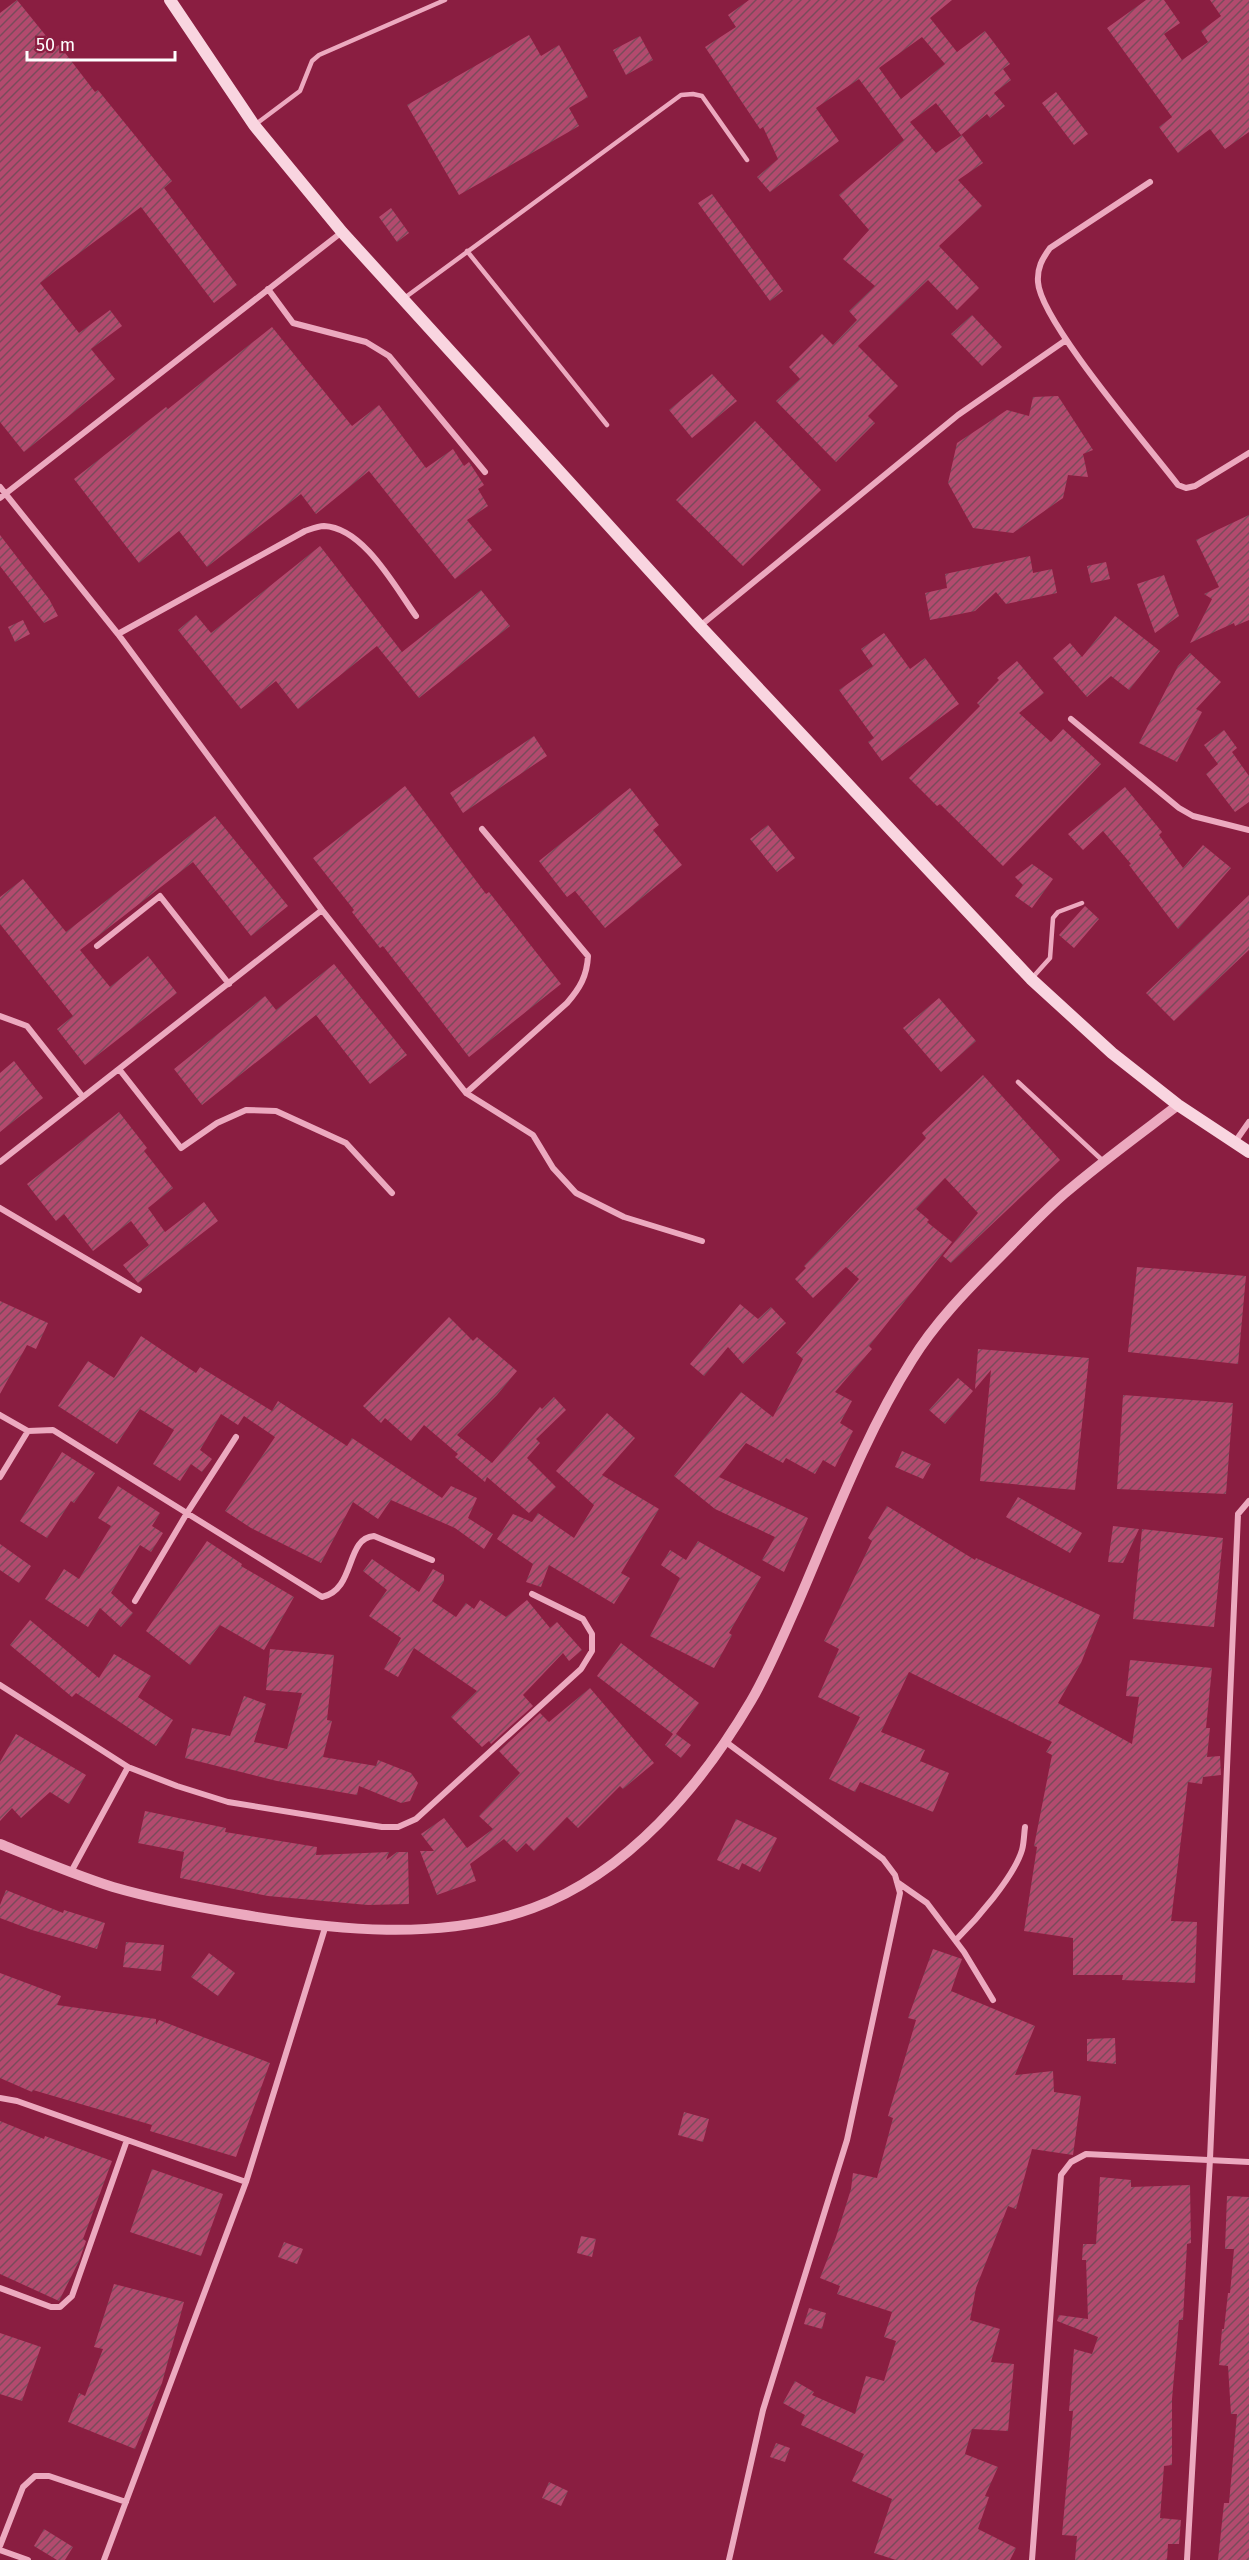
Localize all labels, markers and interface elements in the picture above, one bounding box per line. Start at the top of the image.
scale bar [27,24,176,62]
text: 50 m [36,34,75,56]

